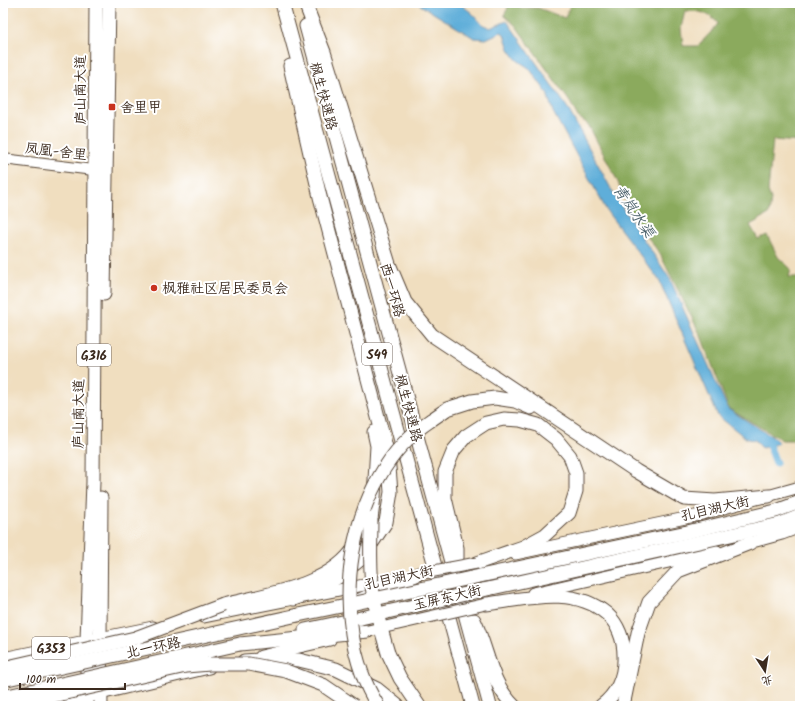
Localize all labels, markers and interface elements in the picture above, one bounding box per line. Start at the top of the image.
street label: 庐山南大道 [70,55,92,125]
street label: 枫生快速路 [303,60,343,133]
place label: 舍里甲 [120,97,162,119]
marker: 舍里甲 [107,102,117,112]
street label: 凤凰-舍里 [24,137,88,167]
water label: 青岚水渠 [606,180,661,245]
street label: 西一环路 [374,260,410,320]
place label: 枫雅社区居民委员会 [162,278,288,300]
marker: 枫雅社区居民委员会 [149,283,159,293]
road number: S49 [362,343,392,365]
road number: G316 [77,344,111,366]
street label: 枫生快速路 [388,372,428,445]
street label: 庐山南大道 [67,379,91,449]
street label: 孔目湖大街 [679,490,752,528]
street label: 孔目湖大街 [363,560,436,596]
street label: 玉屏东大街 [411,579,484,617]
street label: 北一环路 [124,631,183,665]
road number: G353 [32,637,70,659]
north arrow [745,651,785,691]
scale bar [20,665,125,691]
text: 100 m [26,670,57,689]
text: 北 [760,670,774,690]

